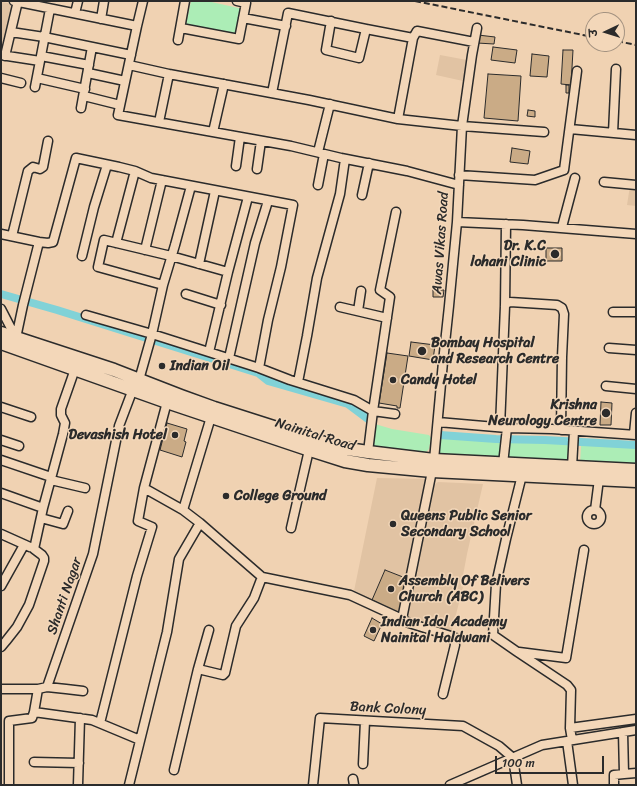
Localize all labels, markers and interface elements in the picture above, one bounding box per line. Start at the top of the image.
north arrow [585,12,625,52]
text: उ [584,28,603,37]
street label: Awas Vikas Road [429,191,453,295]
place label: Dr. K.C lohani Clinic [470,238,546,270]
marker: Dr. K.C lohani Clinic [549,248,561,260]
place label: Bombay Hospital and Research Centre [431,335,559,368]
marker: Bombay Hospital and Research Centre [416,345,428,357]
place label: Indian Oil [170,358,230,374]
marker: Indian Oil [157,361,167,371]
place label: Candy Hotel [401,372,477,388]
marker: Candy Hotel [388,375,398,385]
place label: Krishna Neurology Centre [488,397,597,430]
marker: Krishna Neurology Centre [600,407,612,419]
street label: Nainital Road [273,415,357,455]
place label: Devashish Hotel [69,427,167,443]
marker: Devashish Hotel [170,430,180,440]
place label: College Ground [234,488,326,504]
marker: College Ground [221,491,231,501]
place label: Queens Public Senior Secondary School [401,508,531,540]
marker: Queens Public Senior Secondary School [388,519,398,529]
street label: Shanti Nagar [44,555,86,637]
place label: Assembly Of Belivers Church (ABC) [399,573,530,606]
marker: Assembly Of Belivers Church (ABC) [386,584,396,594]
place label: Indian Idol Academy Nainital Haldwani [381,614,507,646]
marker: Indian Idol Academy Nainital Haldwani [368,625,378,635]
street label: Bank Colony [350,699,426,719]
scale bar [497,748,606,774]
text: 100 m [502,752,535,774]

